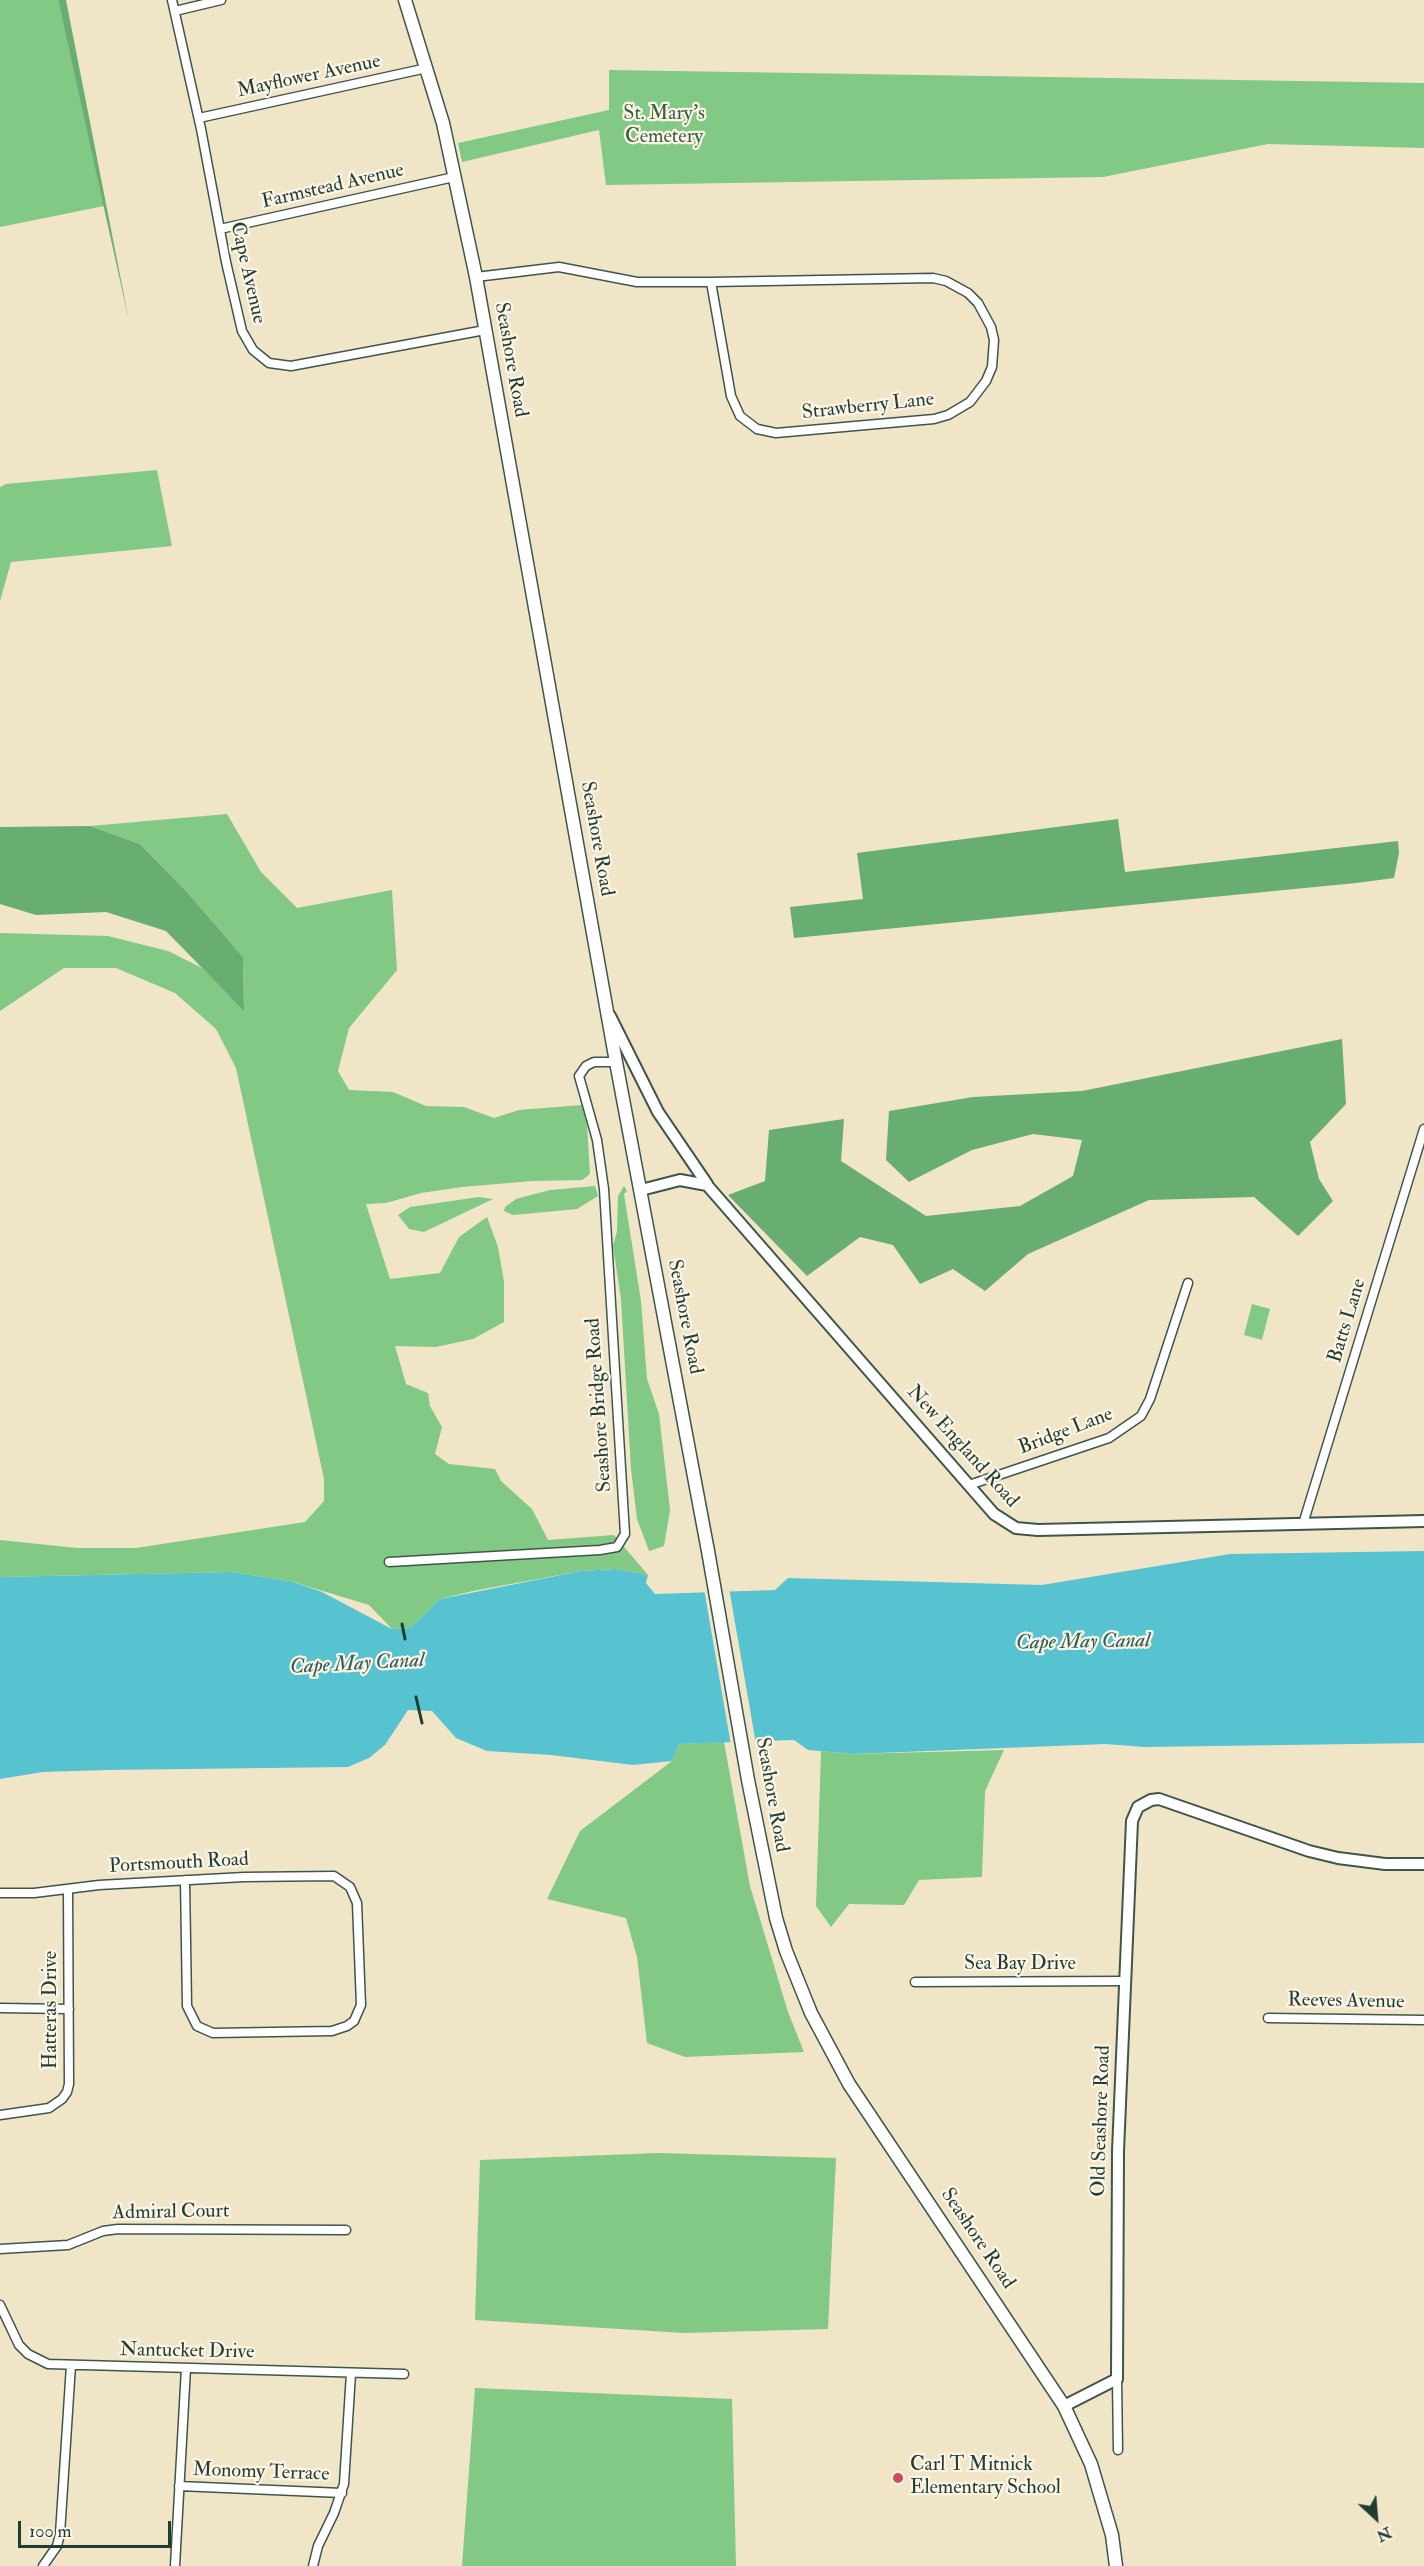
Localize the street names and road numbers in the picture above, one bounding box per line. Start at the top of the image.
street label: Mayflower Avenue [235,50,383,104]
street label: Farmstead Avenue [260,159,406,215]
street label: Cape Avenue [224,220,270,326]
street label: Seashore Road [488,301,532,419]
street label: Strawberry Lane [801,388,935,426]
street label: Seashore Road [574,780,618,898]
street label: Seashore Road [661,1258,707,1376]
street label: Batts Lane [1324,1276,1372,1366]
street label: Seashore Bridge Road [582,1317,618,1493]
street label: New England Road [901,1381,1023,1513]
street label: Bridge Lane [1015,1403,1117,1461]
street label: Seashore Road [749,1736,793,1854]
street label: Portsmouth Road [109,1848,249,1880]
street label: Hatteras Drive [40,1951,64,2069]
street label: Sea Bay Drive [964,1953,1076,1977]
street label: Reeves Avenue [1287,1989,1405,2015]
street label: Old Seashore Road [1087,2045,1117,2197]
street label: Seashore Road [935,2184,1019,2294]
street label: Admiral Court [112,2200,230,2226]
street label: Nantucket Drive [119,2339,255,2365]
street label: Monomy Terrace [192,2459,330,2487]

